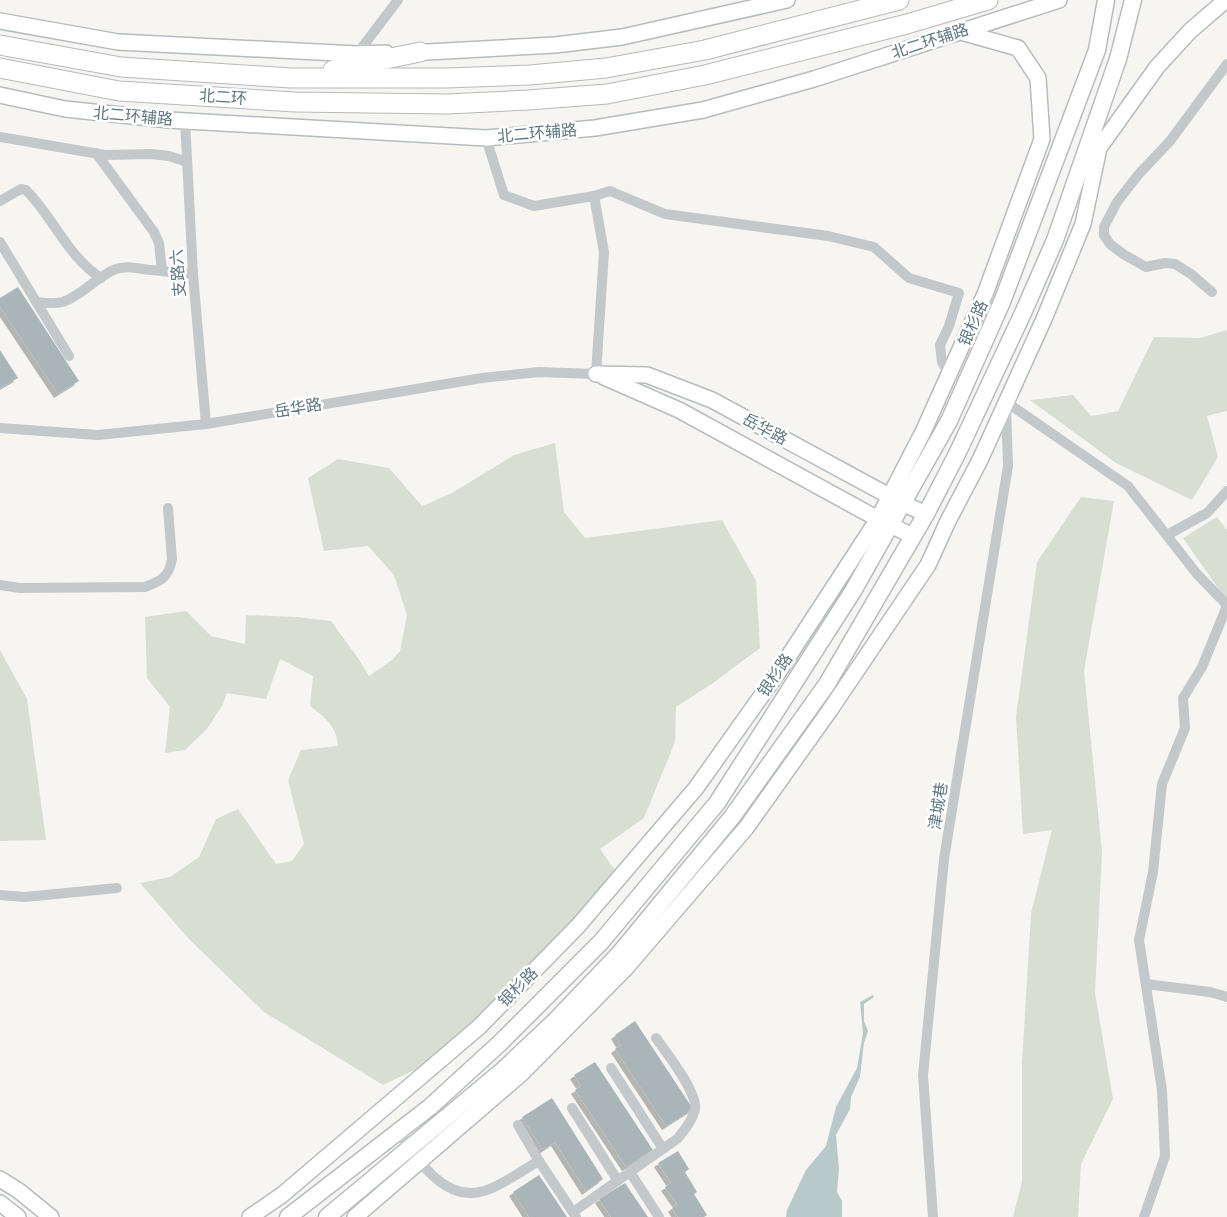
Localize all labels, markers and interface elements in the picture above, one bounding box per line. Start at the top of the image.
street label: 北二环辅路 [889,19,971,63]
street label: 北二环 [198,85,248,109]
street label: 北二环辅路 [92,102,174,130]
street label: 北二环辅路 [496,119,578,147]
street label: 支路六 [166,248,190,298]
street label: 银杉路 [954,297,992,349]
street label: 岳华路 [273,393,323,423]
street label: 岳华路 [739,408,791,450]
street label: 银杉路 [753,649,797,701]
street label: 津城巷 [924,781,952,831]
street label: 银杉路 [494,963,542,1011]

